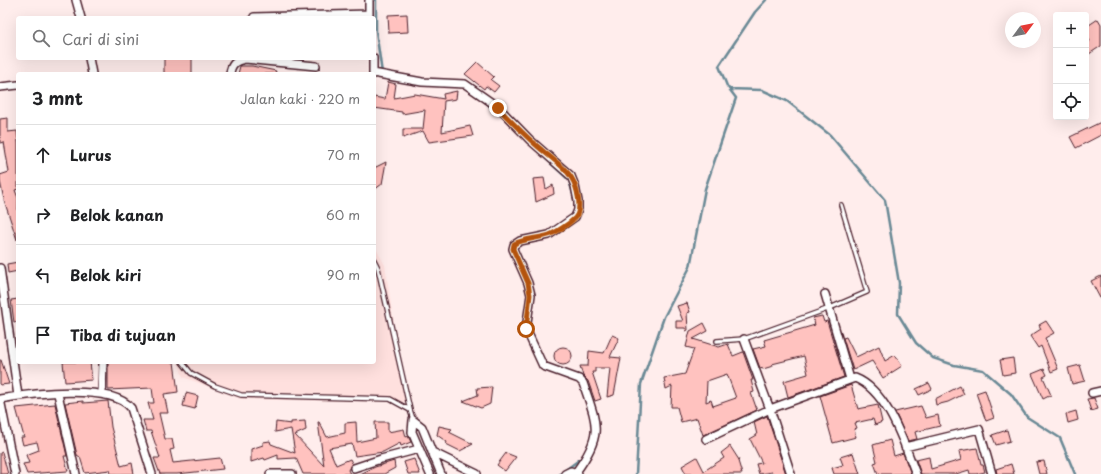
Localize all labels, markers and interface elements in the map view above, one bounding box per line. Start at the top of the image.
north arrow [1005,12,1041,48]
map controls [1053,12,1089,120]
button: + [1053,12,1089,48]
search box [16,16,376,60]
icon: search [30,27,52,49]
text: Cari di sini [62,27,139,50]
button: − [1053,48,1089,84]
button: locate [1053,84,1089,120]
text: 3 mnt [32,85,83,111]
text: Jalan kaki · 220 m [240,89,360,108]
route end [489,99,507,117]
text: Lurus [70,143,111,166]
icon: ahead [32,144,54,166]
text: 70 m [327,145,360,164]
text: Belok kanan [70,203,164,226]
icon: right [32,204,54,226]
text: 60 m [326,205,360,224]
text: Belok kiri [70,263,141,286]
icon: left [32,264,54,286]
text: 90 m [327,265,360,284]
route start [517,320,535,338]
text: Tiba di tujuan [70,323,176,346]
icon: arrive [32,324,54,346]

